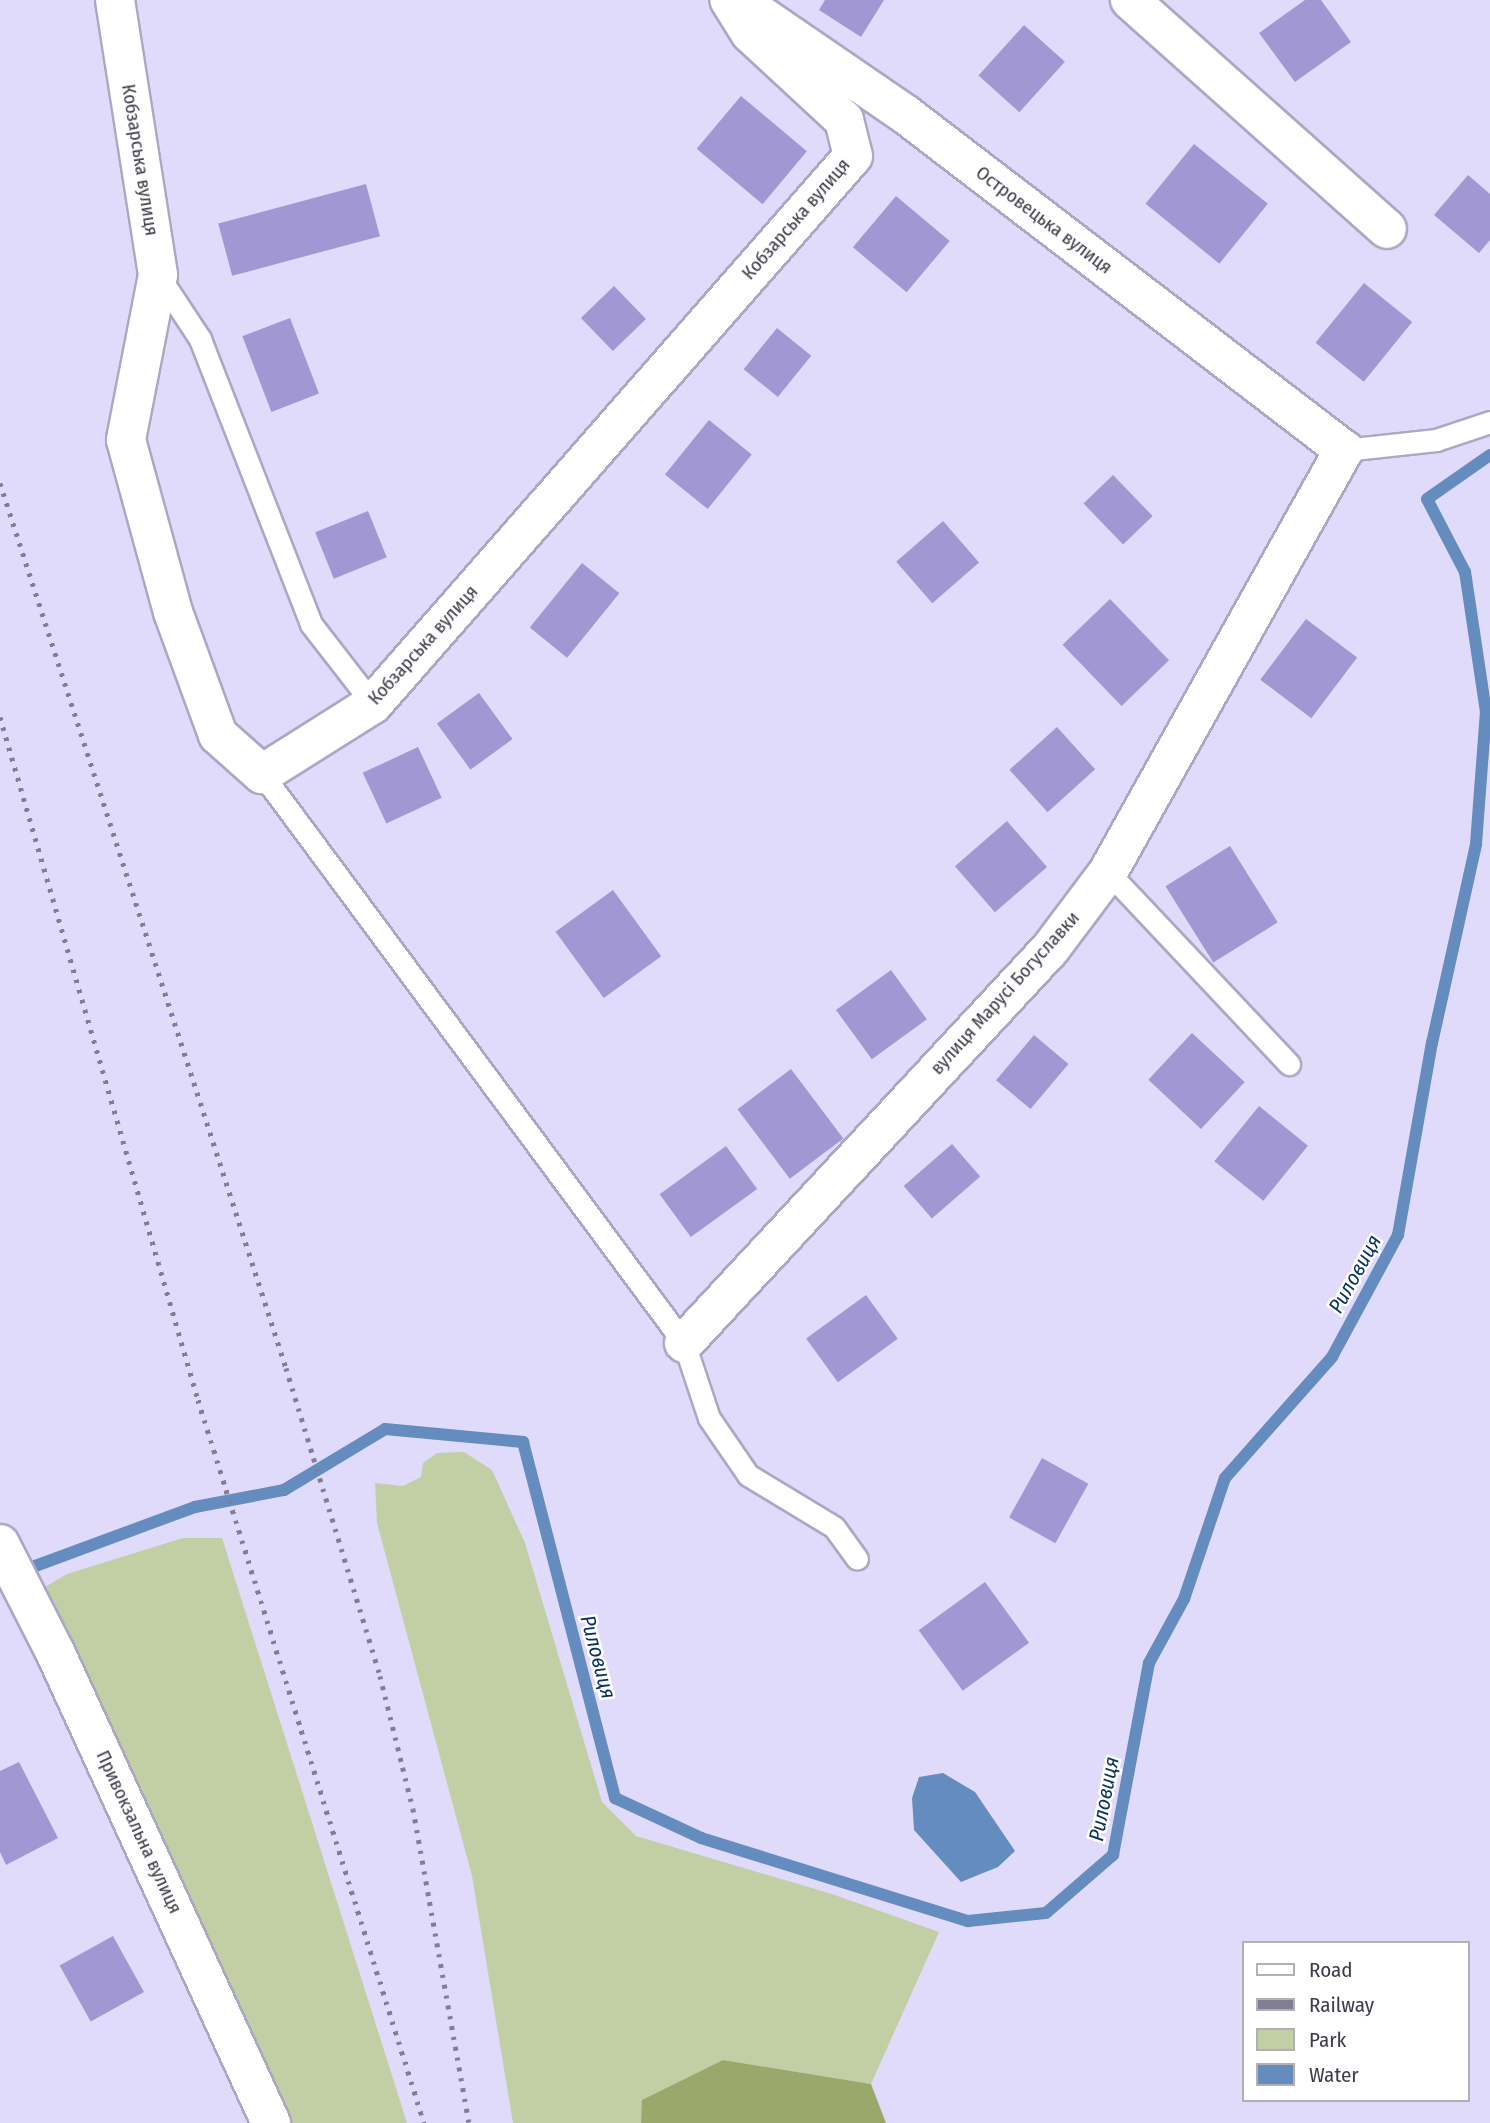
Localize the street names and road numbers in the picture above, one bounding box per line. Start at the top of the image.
street label: Кобзарська вулиця [117,83,163,237]
street label: Кобзарська вулиця [737,154,855,284]
street label: Островецька вулиця [971,161,1117,279]
street label: Кобзарська вулиця [363,580,483,710]
street label: вулиця Марусі Богуславки [926,907,1084,1079]
street label: Привокзальна вулиця [91,1747,187,1917]

